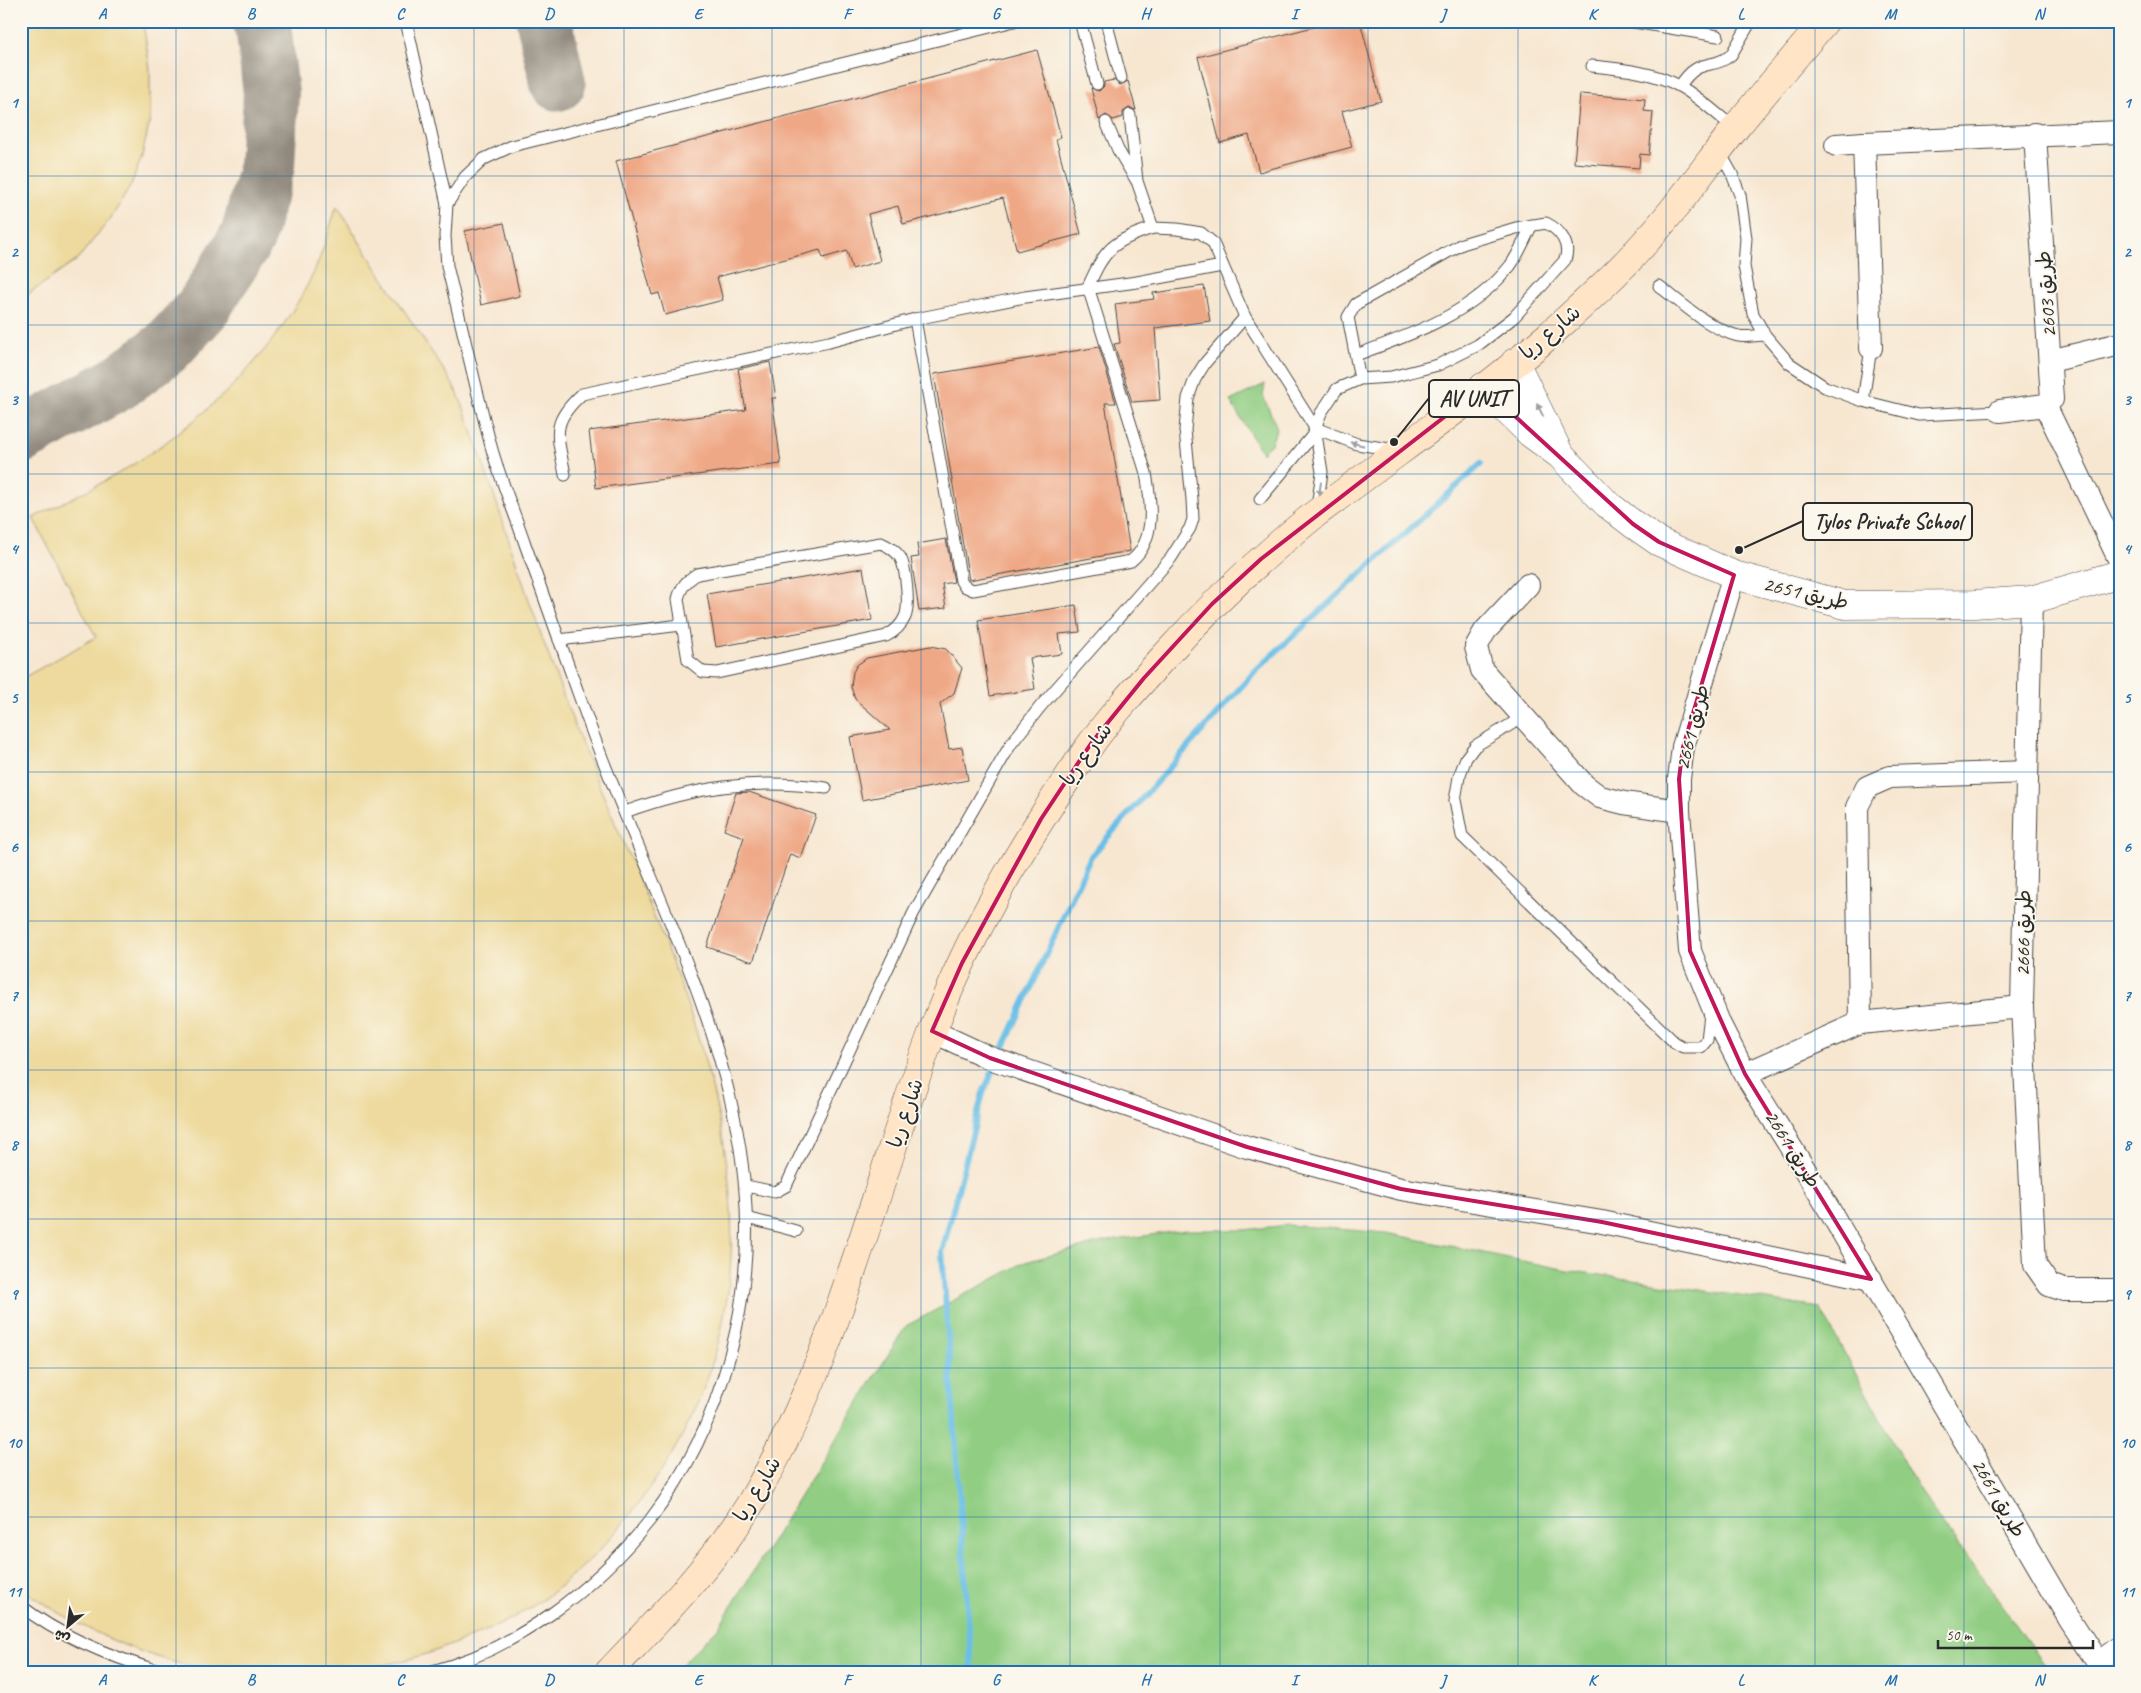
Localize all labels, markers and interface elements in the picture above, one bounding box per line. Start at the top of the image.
text: A [98,4,108,24]
text: B [247,4,257,24]
text: C [396,4,406,24]
text: D [544,4,555,24]
text: E [694,4,705,24]
text: F [843,4,854,24]
text: G [992,4,1002,24]
text: H [1140,4,1152,24]
text: I [1291,4,1301,24]
text: J [1439,4,1448,24]
text: K [1588,4,1600,24]
text: L [1738,4,1746,24]
text: M [1884,4,1898,24]
text: N [2034,4,2047,24]
text: 1 [10,93,19,113]
text: 1 [2123,93,2132,113]
text: 2 [10,242,19,262]
text: 2 [2123,242,2132,262]
street label: طريق 2603 [2030,250,2062,338]
street label: شارع ريا [1514,299,1587,367]
callout: AV UNIT [1429,380,1519,417]
text: AV UNIT [1440,385,1514,413]
text: 3 [10,390,19,410]
text: 3 [2123,390,2132,410]
one-way arrow [1536,403,1544,418]
one-way arrow [1350,440,1365,448]
one-way arrow [1316,482,1324,498]
callout: Tylos Private School [1803,503,1972,540]
text: Tylos Private School [1814,508,1966,536]
text: 4 [10,539,19,559]
text: 4 [2123,539,2132,559]
street label: طريق 2651 [1761,571,1851,615]
street label: طريق 2661 [1669,682,1715,772]
text: 5 [11,688,20,708]
text: 5 [2124,688,2133,708]
street label: شارع ريا [1054,717,1119,792]
text: 6 [10,837,19,857]
text: 6 [2123,837,2132,857]
street label: طريق 2666 [2009,889,2037,977]
text: 7 [10,986,19,1006]
text: 7 [2123,986,2132,1006]
street label: شارع ريا [881,1075,931,1152]
street label: طريق 2661 [1759,1105,1827,1193]
text: 8 [10,1135,19,1155]
text: 8 [2123,1135,2132,1155]
text: 9 [10,1284,19,1304]
text: 9 [2123,1284,2132,1304]
text: 10 [7,1433,23,1453]
text: 10 [2120,1433,2136,1453]
street label: شارع ريا [727,1452,788,1527]
street label: طريق 2661 [1966,1454,2032,1542]
text: 11 [7,1582,23,1602]
text: 11 [2120,1582,2136,1602]
north arrow [42,1600,92,1650]
scale bar [1938,1618,2094,1650]
text: ش [51,1626,73,1648]
text: 50 m [1946,1626,1973,1645]
text: A [98,1670,108,1690]
text: B [247,1670,257,1690]
text: C [396,1670,406,1690]
text: D [544,1670,555,1690]
text: E [694,1670,705,1690]
text: F [843,1670,854,1690]
text: G [992,1670,1002,1690]
text: H [1140,1670,1152,1690]
text: I [1291,1670,1301,1690]
text: J [1439,1670,1448,1690]
text: K [1588,1670,1600,1690]
text: L [1738,1670,1746,1690]
text: M [1884,1670,1898,1690]
text: N [2034,1670,2047,1690]

